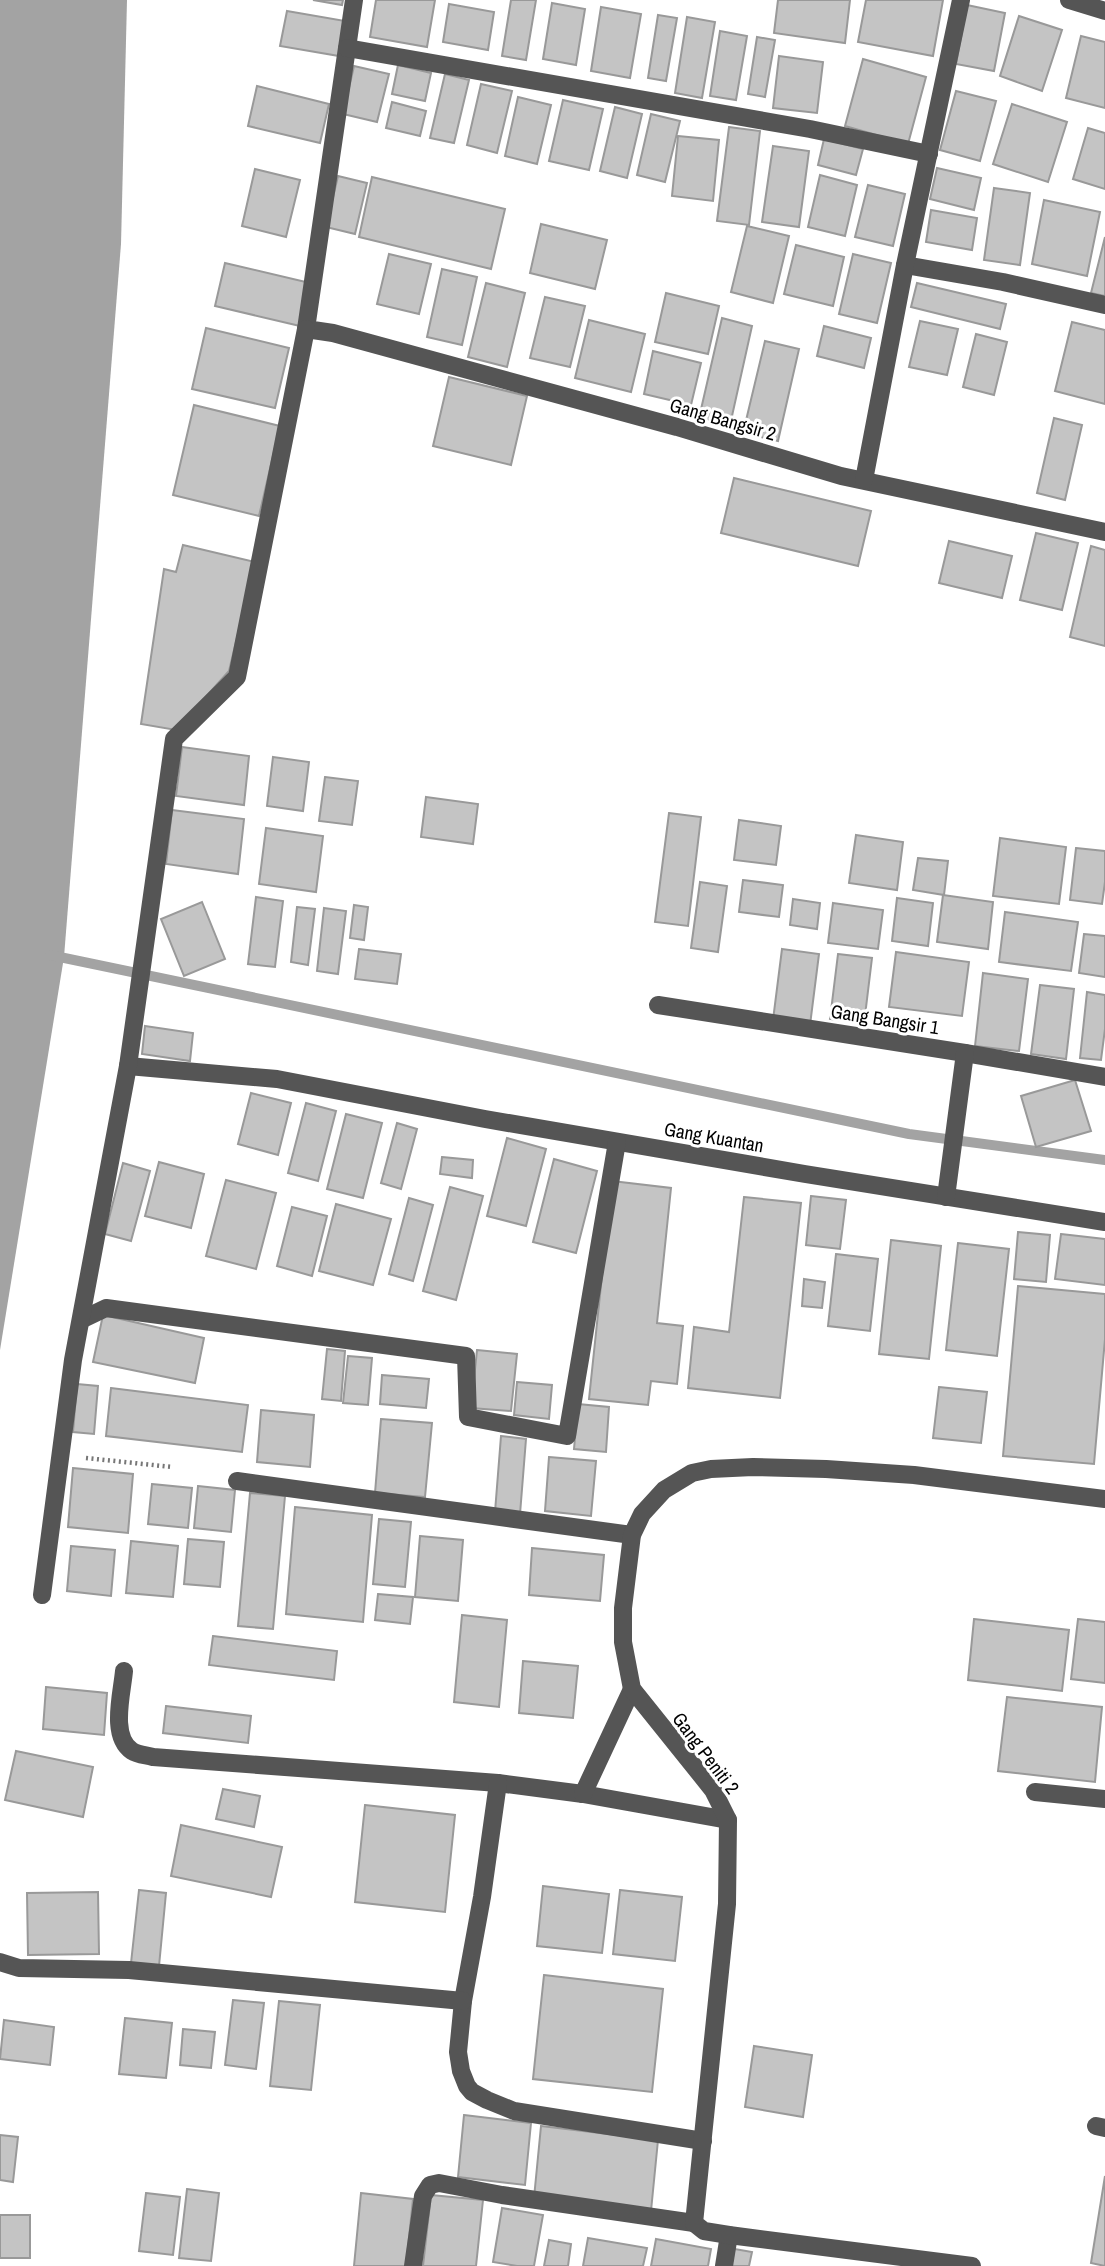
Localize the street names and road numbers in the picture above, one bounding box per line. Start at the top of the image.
street label: Gang Bangsir 2 [667,391,779,447]
street label: Gang Bangsir 1 [829,998,941,1040]
street label: Gang Kuantan [662,1115,766,1159]
street label: Gang Peniti 2 [667,1707,745,1799]

